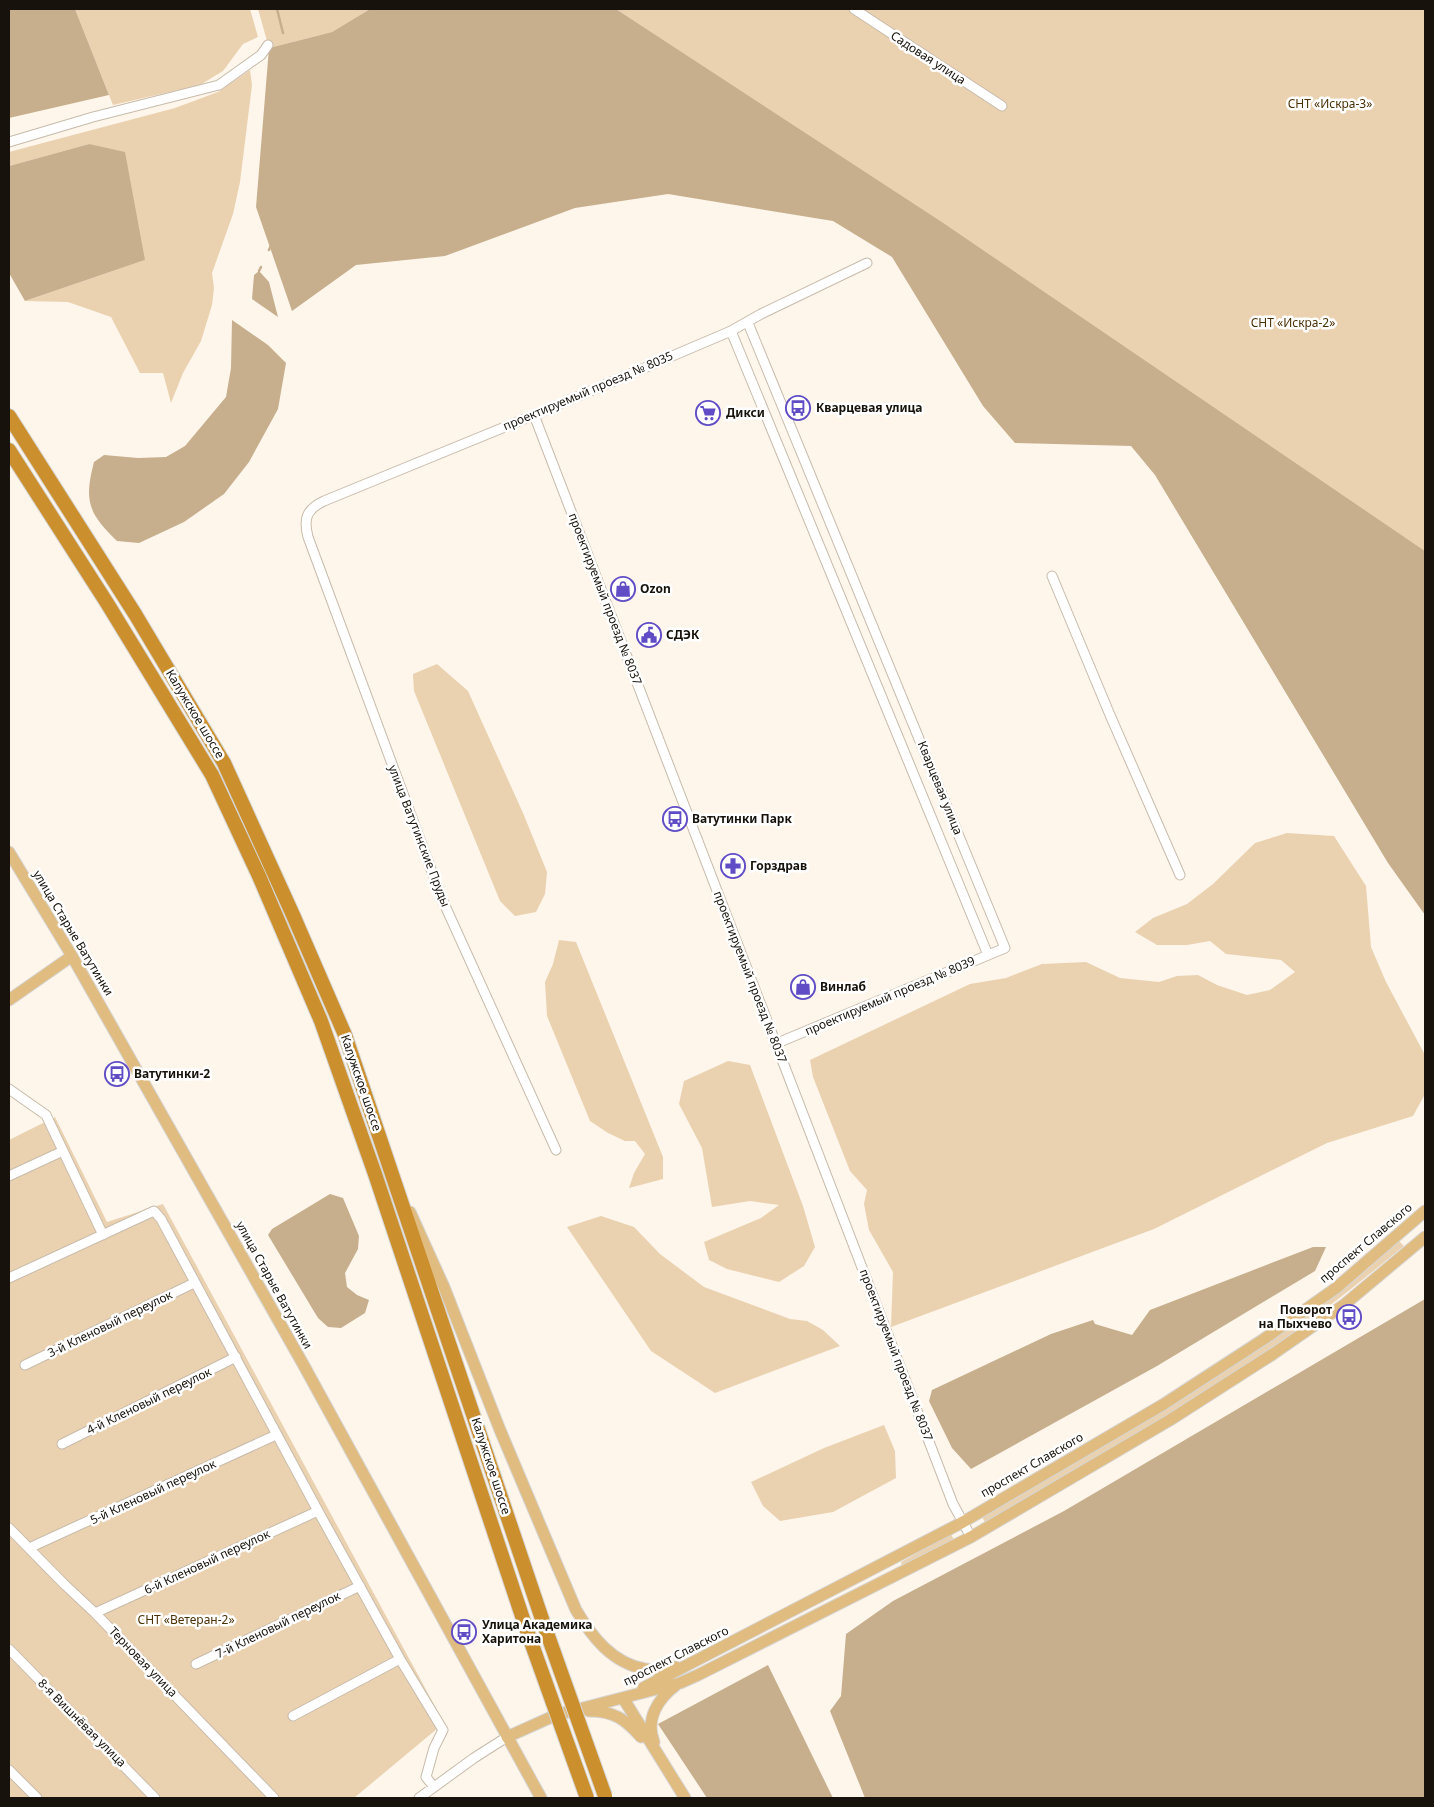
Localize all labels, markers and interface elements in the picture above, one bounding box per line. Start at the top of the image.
street label: Садовая улица [887,27,969,88]
park label: СНТ «Искра-3» [1288,95,1372,112]
park label: СНТ «Искра-2» [1251,314,1335,331]
street label: проектируемый проезд № 8035 [500,347,676,434]
bus stop icon: Кварцевая улица [785,395,811,421]
place label: Кварцевая улица [816,399,923,416]
supermarket icon: Дикси [695,400,721,426]
place label: Дикси [726,404,765,421]
street label: проектируемый проезд № 8037 [565,510,646,688]
shop icon: Ozon [610,576,636,602]
place label: Ozon [640,580,671,597]
public building icon: СДЭК [636,622,662,648]
place label: СДЭК [666,626,700,643]
street label: Калужское шоссе [162,666,229,762]
street label: Кварцевая улица [914,738,967,837]
street label: улица Ватутинские Пруды [385,762,454,909]
bus stop icon: Ватутинки Парк [662,806,688,832]
place label: Ватутинки Парк [692,810,792,827]
pharmacy icon: Горздрав [720,853,746,879]
place label: Горздрав [750,857,807,874]
street label: улица Старые Ватутинки [29,867,118,999]
street label: проектируемый проезд № 8037 [710,888,791,1066]
street label: проектируемый проезд № 8039 [802,952,978,1039]
shop icon: Винлаб [790,974,816,1000]
place label: Винлаб [820,978,866,995]
street label: Калужское шоссе [337,1032,386,1134]
bus stop icon: Ватутинки-2 [104,1061,130,1087]
place label: Ватутинки-2 [134,1065,210,1082]
street label: проспект Славского [1316,1199,1416,1286]
street label: улица Старые Ватутинки [232,1218,317,1352]
street label: проектируемый проезд № 8037 [856,1266,937,1444]
street label: 3-й Кленовый переулок [45,1286,176,1361]
place label: Поворот на Пыхчево [1259,1301,1332,1332]
bus stop icon: Поворот на Пыхчево [1336,1304,1362,1330]
street label: 4-й Кленовый переулок [84,1363,215,1438]
street label: Калужское шоссе [468,1415,515,1517]
street label: проспект Славского [977,1428,1086,1501]
street label: 5-й Кленовый переулок [87,1455,219,1528]
street label: 6-й Кленовый переулок [141,1525,273,1598]
street label: 7-й Кленовый переулок [213,1587,344,1662]
park label: СНТ «Ветеран-2» [137,1611,235,1628]
place label: Улица Академика Харитона [482,1616,592,1647]
bus stop icon: Улица Академика Харитона [451,1619,477,1645]
street label: проспект Славского [620,1622,731,1690]
street label: Терновая улица [105,1623,181,1701]
street label: 8-я Вишнёвая улица [35,1675,130,1770]

